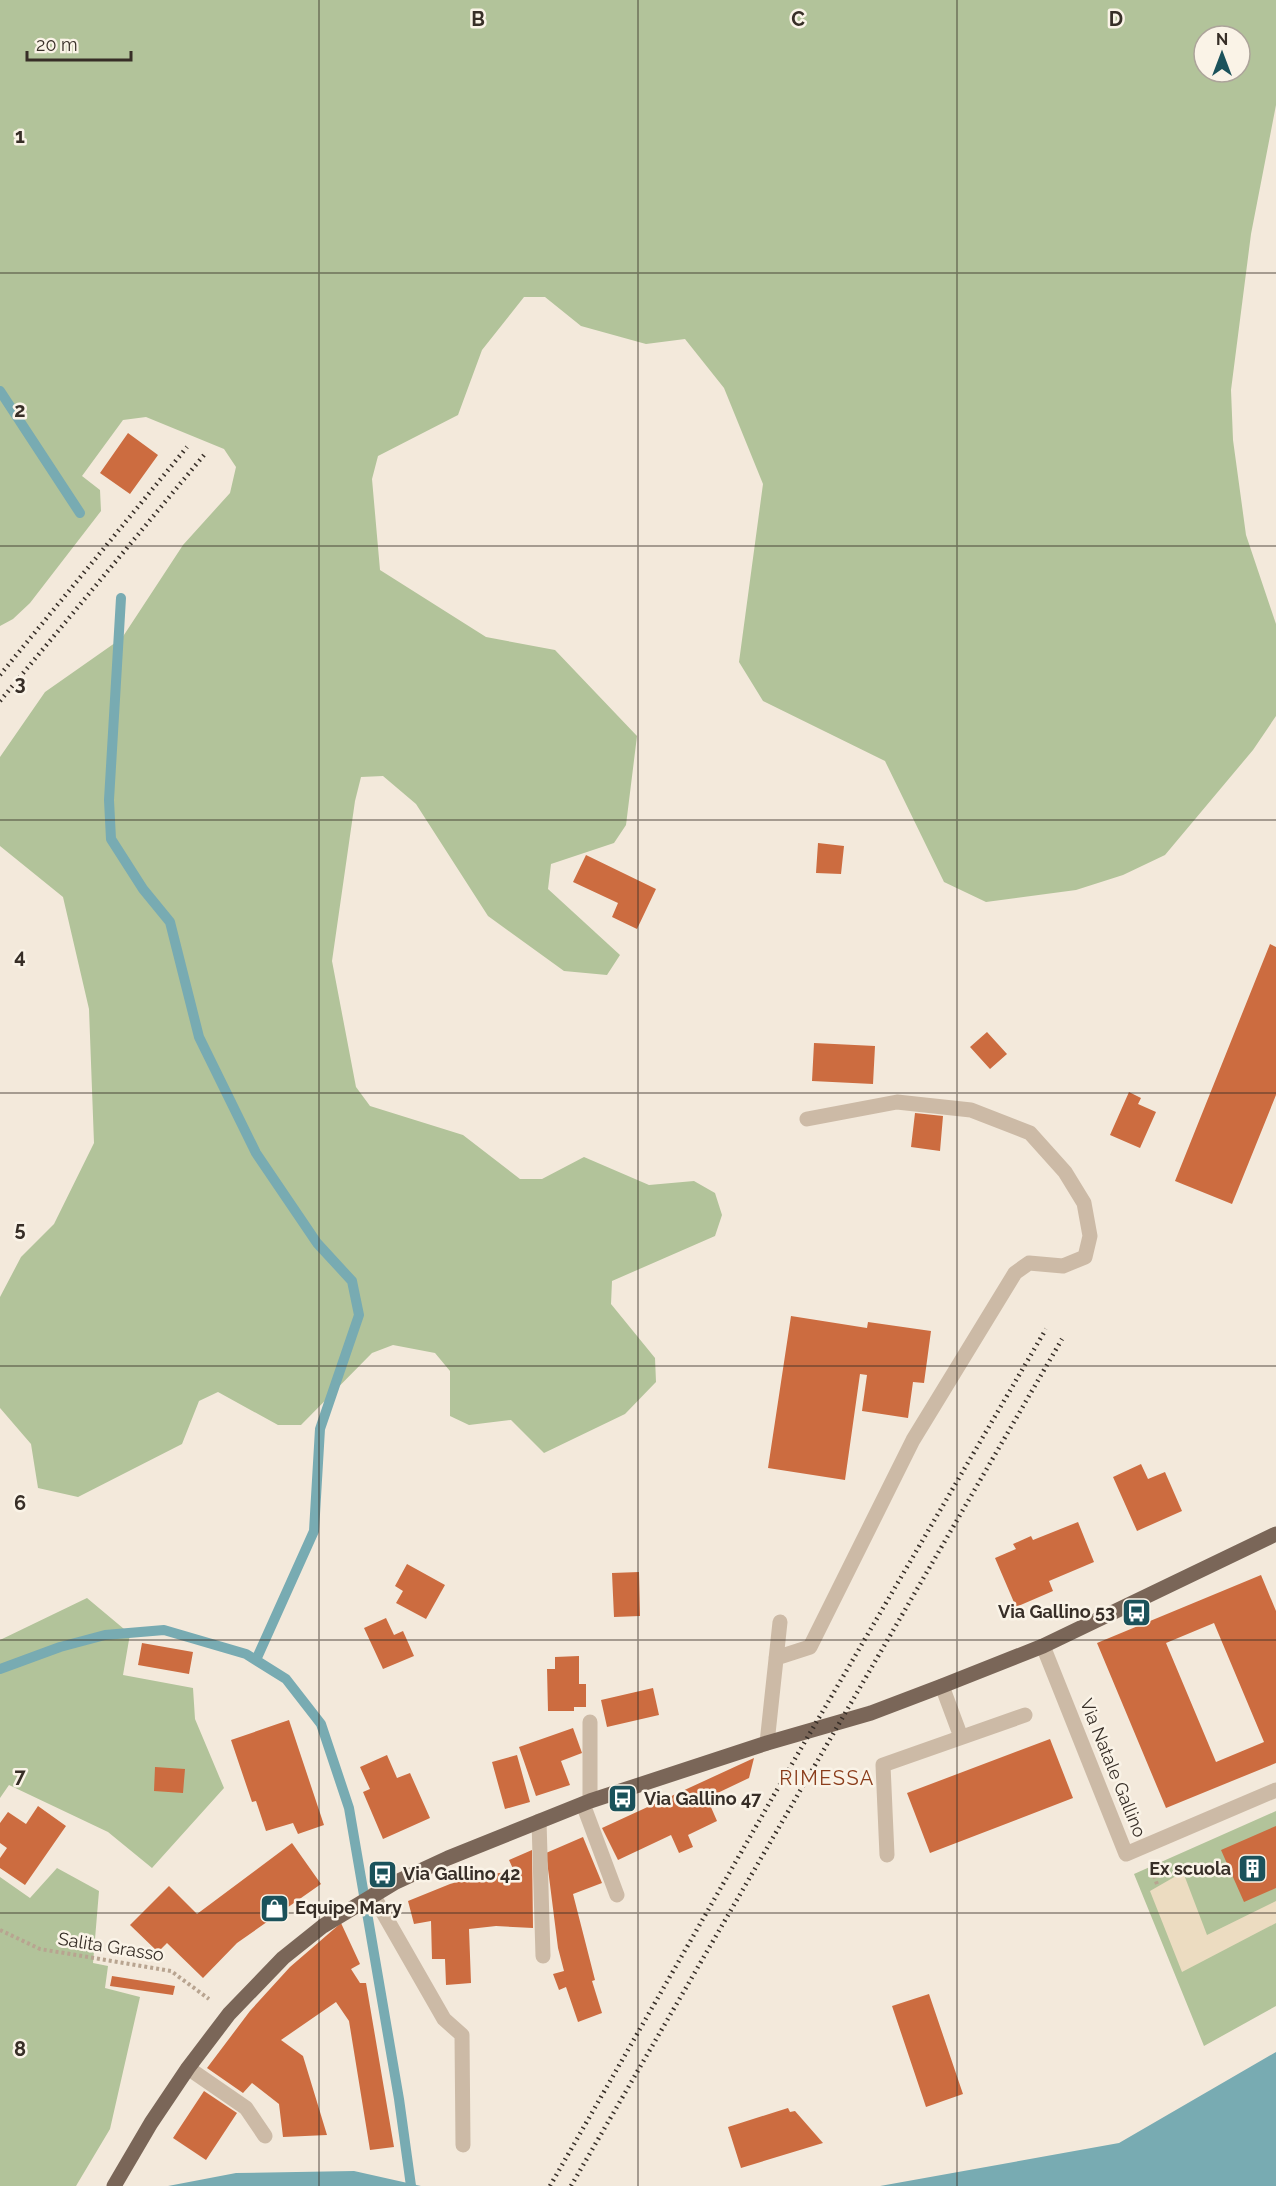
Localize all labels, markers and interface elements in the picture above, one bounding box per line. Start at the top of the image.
text: B [471,7,485,31]
text: C [791,7,805,31]
text: D [1109,7,1123,31]
scale bar [27,24,130,62]
north arrow [1192,24,1252,84]
text: N [1216,30,1228,49]
text: 20 m [36,34,78,55]
text: 1 [15,124,25,148]
text: 2 [14,398,26,422]
text: 3 [14,671,26,695]
text: 4 [14,944,26,968]
text: 5 [14,1217,26,1241]
text: 6 [14,1491,26,1515]
bus stop icon: Via Gallino 53 [1120,1596,1152,1628]
place label: Via Gallino 53 [998,1601,1115,1622]
street label: Via Natale Gallino [1076,1695,1151,1840]
text: 7 [14,1764,26,1788]
district label: RIMESSA [779,1766,875,1790]
bus stop icon: Via Gallino 47 [607,1783,639,1815]
place label: Via Gallino 47 [644,1788,762,1809]
building icon: Ex scuola [1236,1853,1268,1885]
bus stop icon: Via Gallino 42 [366,1858,398,1890]
place label: Ex scuola [1149,1858,1231,1879]
place label: Via Gallino 42 [403,1863,520,1884]
shop icon: Equipe Mary [258,1892,290,1924]
place label: Equipe Mary [295,1897,402,1918]
street label: Salita Grasso [57,1928,166,1965]
text: 8 [14,2037,26,2061]

